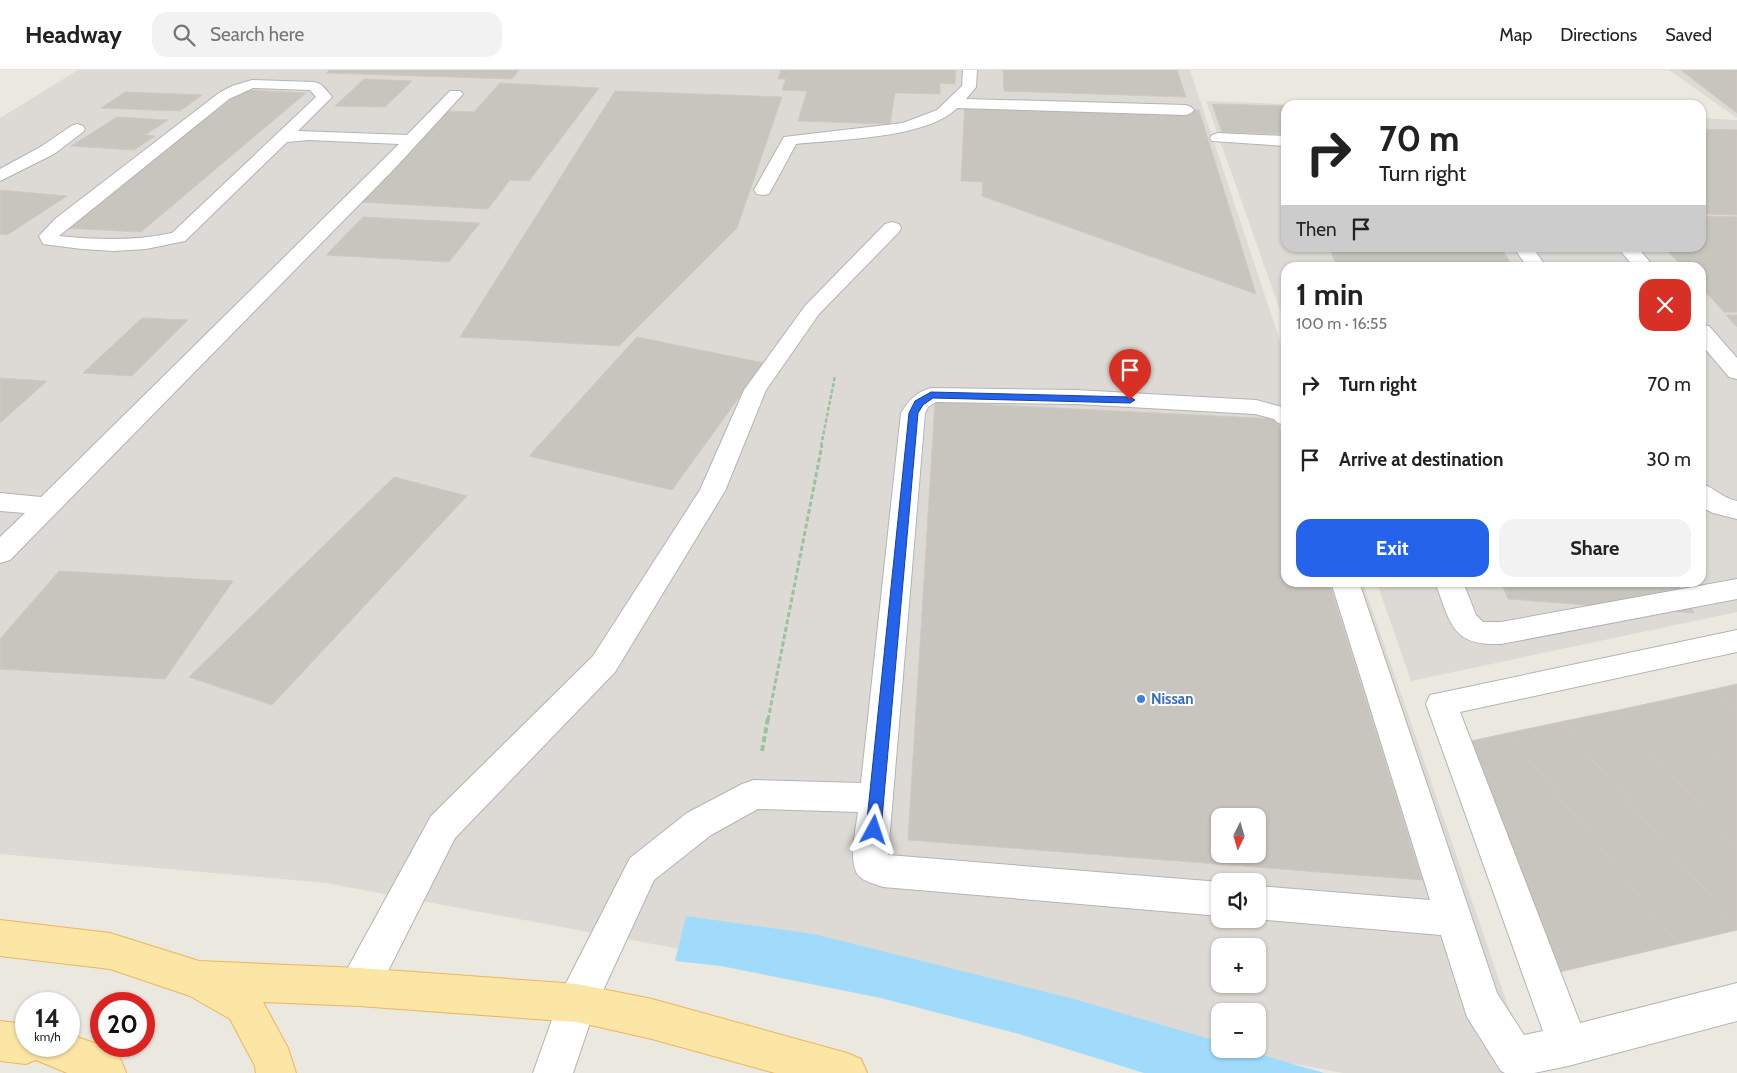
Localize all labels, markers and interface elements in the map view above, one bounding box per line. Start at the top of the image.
search box [152,12,502,57]
text: Headway [25,20,122,49]
icon: search [170,21,198,49]
text: Search here [210,23,304,46]
text: Map [1499,24,1532,46]
text: Directions [1560,24,1637,46]
text: Saved [1665,24,1712,46]
text: 70 m [1379,117,1460,160]
icon: right [1296,120,1361,185]
text: Turn right [1379,160,1466,187]
icon: arrive [1347,215,1375,243]
text: Then [1296,218,1337,241]
text: 1 min [1296,276,1364,313]
button: close [1639,279,1691,331]
text: 100 m · 16:55 [1296,314,1387,333]
pin [1109,349,1151,400]
icon: arrive [1116,356,1144,384]
icon: right [1296,371,1324,399]
text: Turn right [1339,373,1417,396]
text: 70 m [1647,373,1691,396]
icon: arrive [1296,446,1324,474]
text: Arrive at destination [1339,448,1503,471]
text: 30 m [1647,448,1691,471]
button: Exit [1296,519,1489,577]
button: Share [1499,519,1691,577]
place label: Nissan [1151,690,1194,708]
marker: Nissan [1135,693,1147,705]
position arrow [847,803,899,855]
north arrow [1211,808,1266,862]
map controls [1211,808,1266,1058]
button: sound [1211,873,1266,928]
button: + [1211,938,1266,993]
speed limit sign: 20 [90,992,155,1057]
text: 14 [35,1003,60,1033]
button: − [1211,1003,1266,1058]
text: km/h [34,1029,61,1044]

